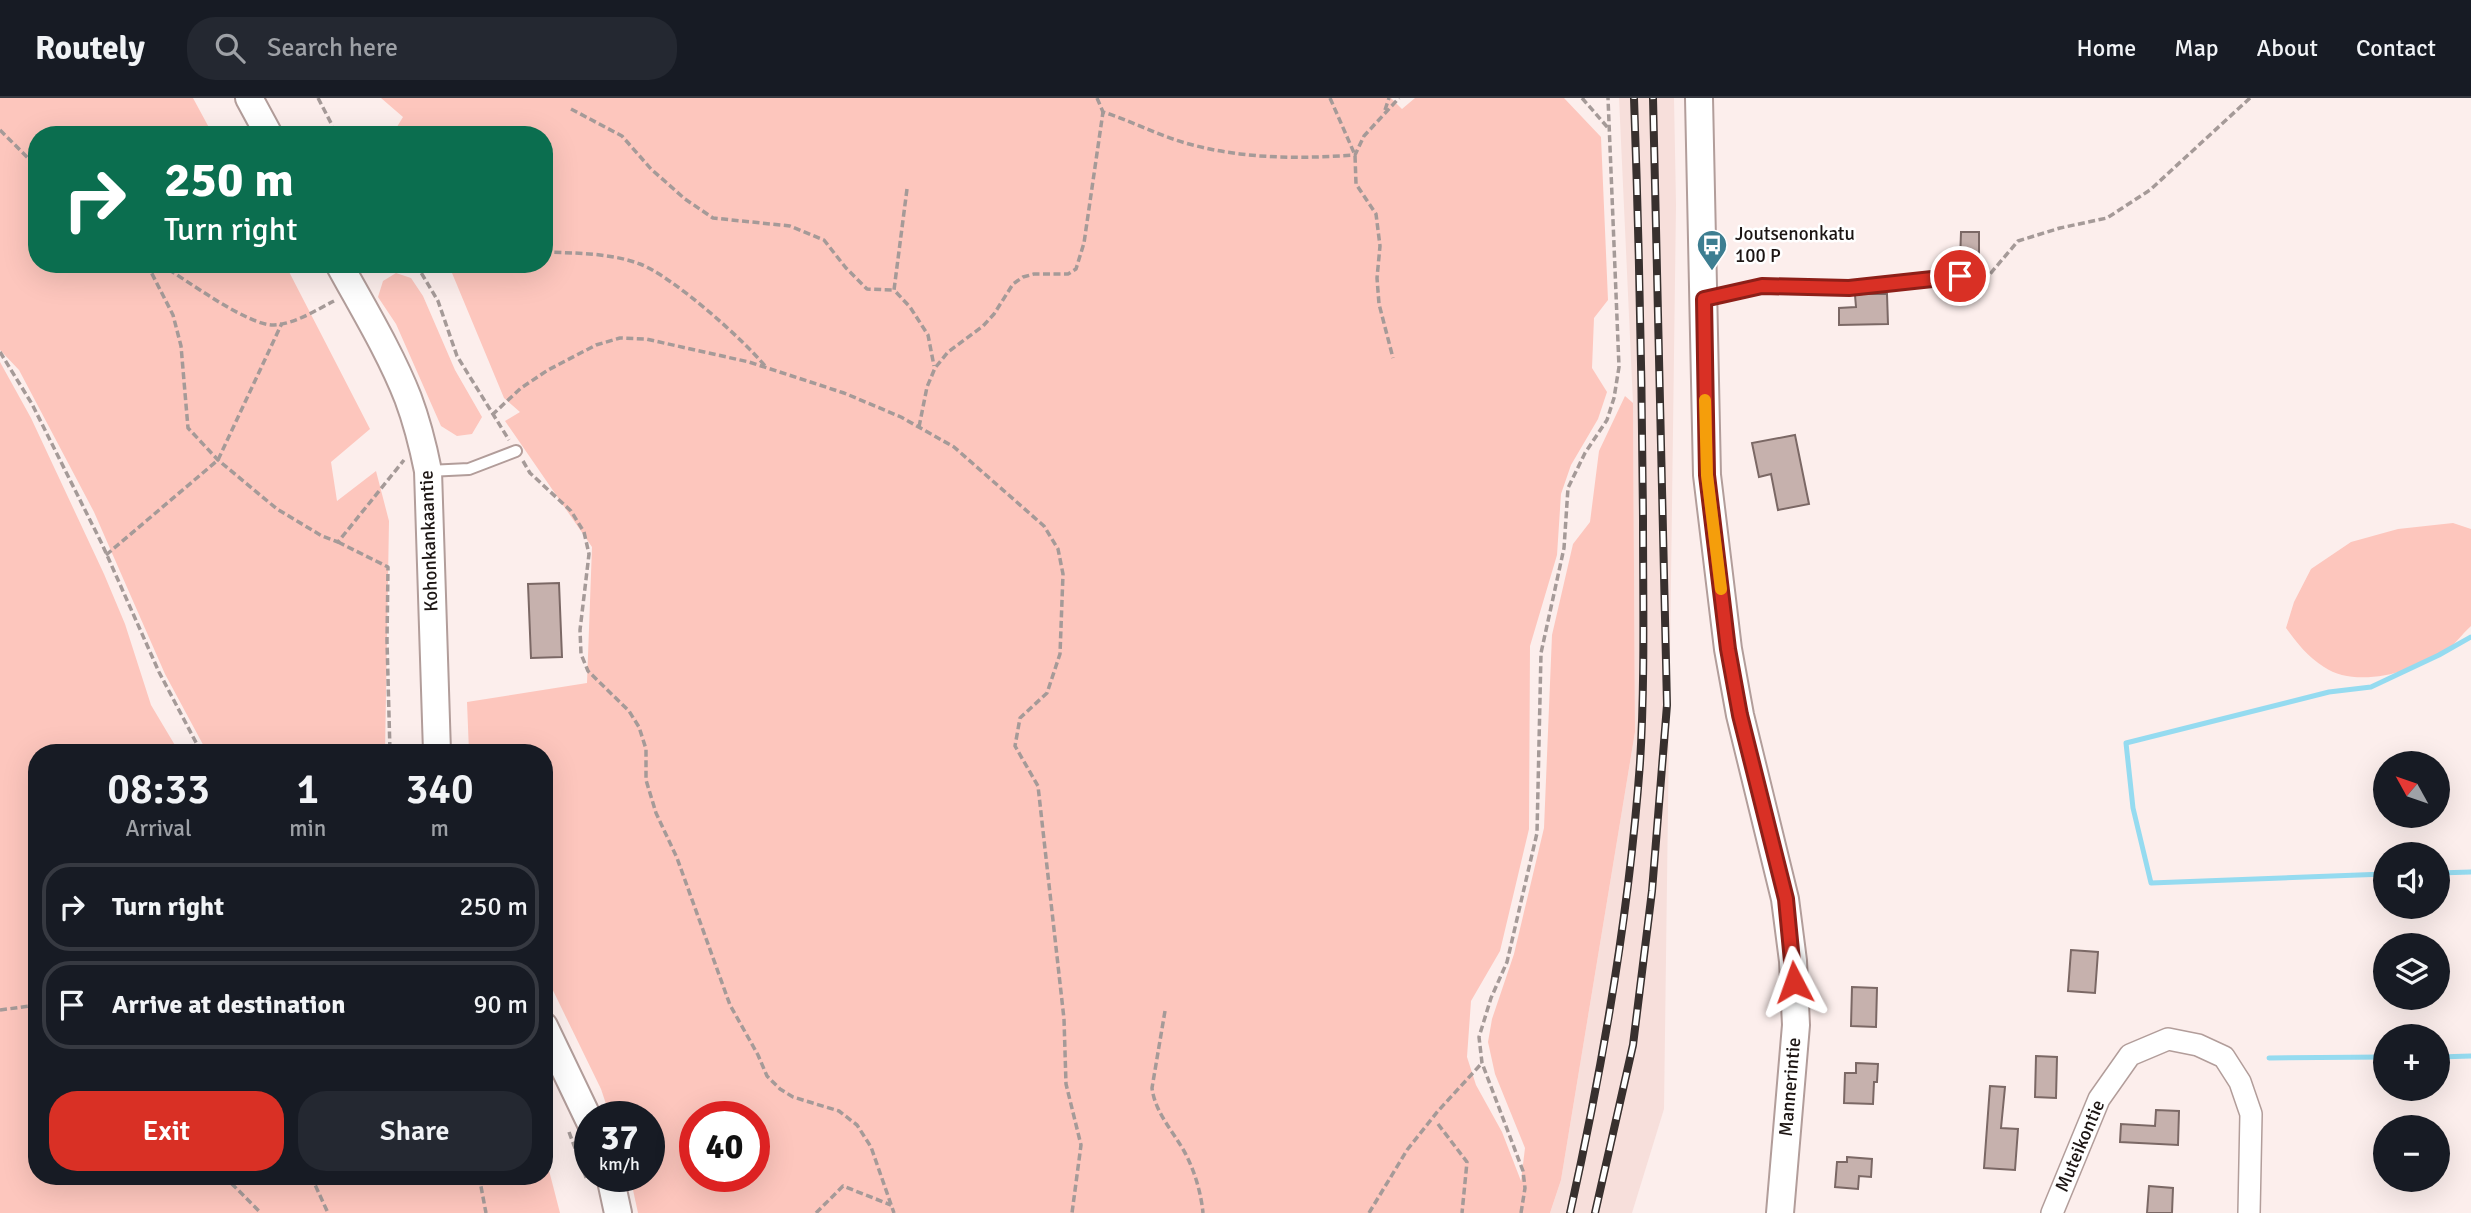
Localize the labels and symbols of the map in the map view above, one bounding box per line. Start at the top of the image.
place label: Joutsenonkatu 100 P [1735,222,1855,268]
bus stop icon: Joutsenonkatu 100 P [1695,228,1729,272]
pin [1930,246,1990,306]
street label: Kohonkankaantie [415,470,443,612]
north arrow [2373,751,2450,828]
position arrow [1757,945,1831,1019]
street label: Mannerintie [1774,1036,1806,1138]
street label: Muteikontie [2050,1096,2110,1196]
speed limit sign: 40 [679,1101,770,1192]

